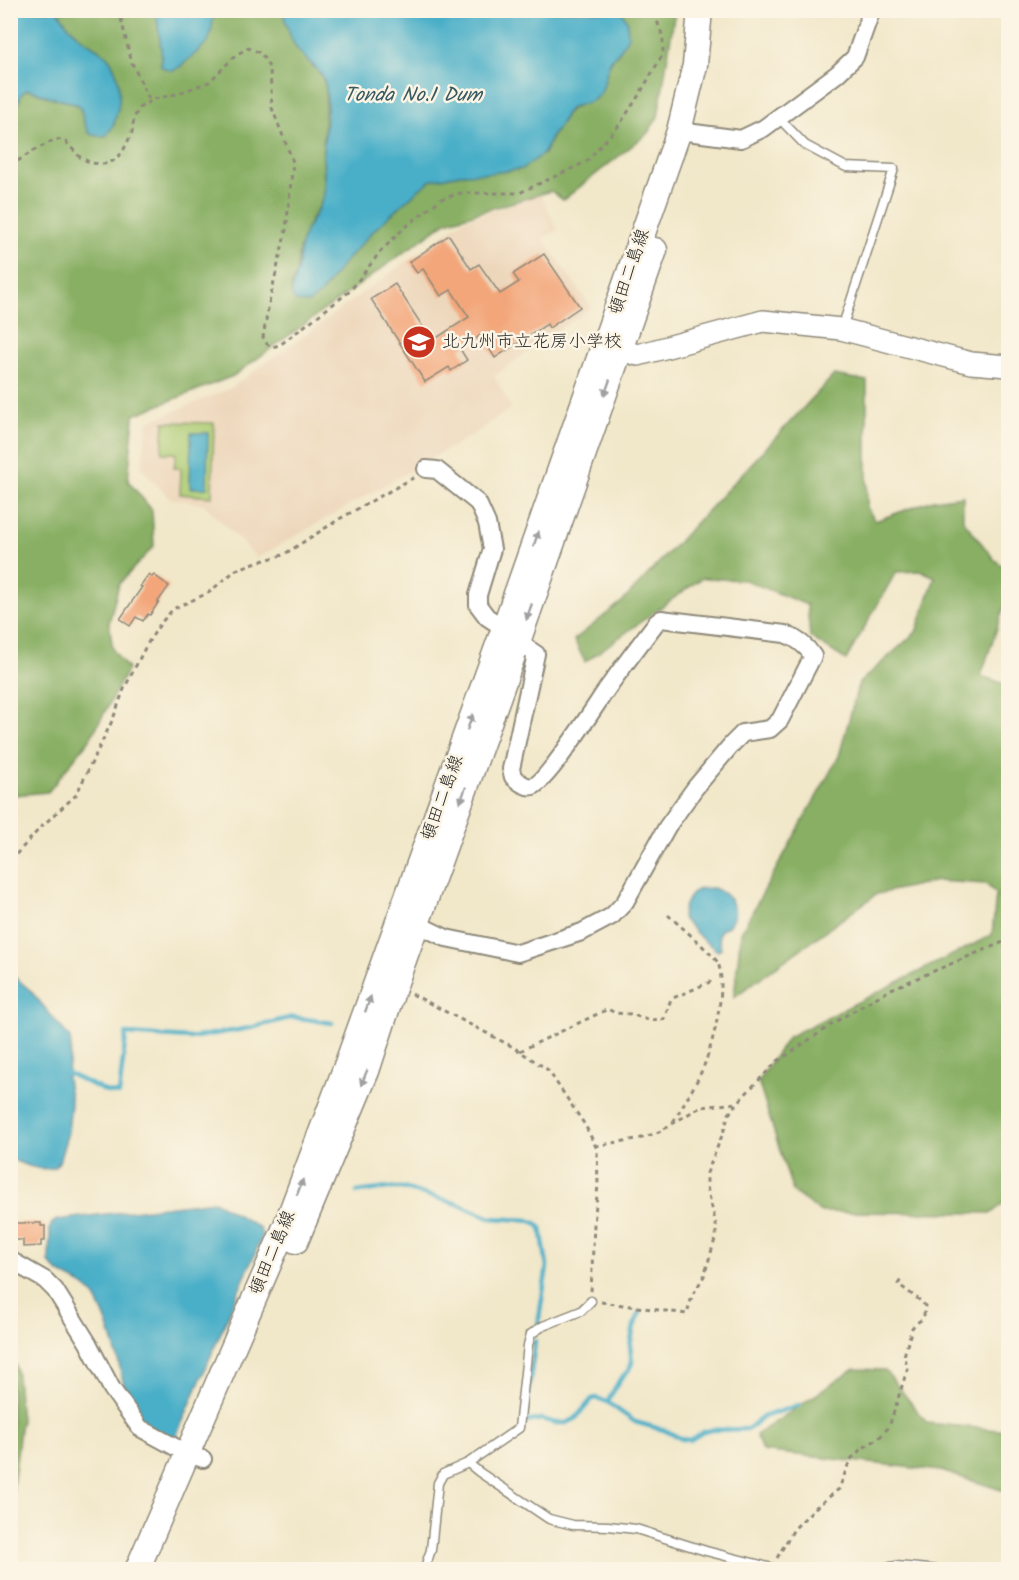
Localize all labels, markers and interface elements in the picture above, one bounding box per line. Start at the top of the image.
water label: Tonda No.1 Dum [344,80,484,112]
street label: 頓田二島線 [602,225,658,319]
school or university icon: 北九州市立花房小学校 [401,324,437,360]
place label: 北九州市立花房小学校 [442,328,622,357]
one-way arrow [602,379,611,397]
one-way arrow [531,530,541,548]
one-way arrow [523,603,533,621]
one-way arrow [466,713,476,731]
street label: 頓田二島線 [414,751,472,845]
one-way arrow [458,786,467,804]
one-way arrow [363,995,373,1013]
one-way arrow [359,1070,369,1088]
one-way arrow [296,1178,305,1196]
street label: 頓田二島線 [242,1206,304,1300]

